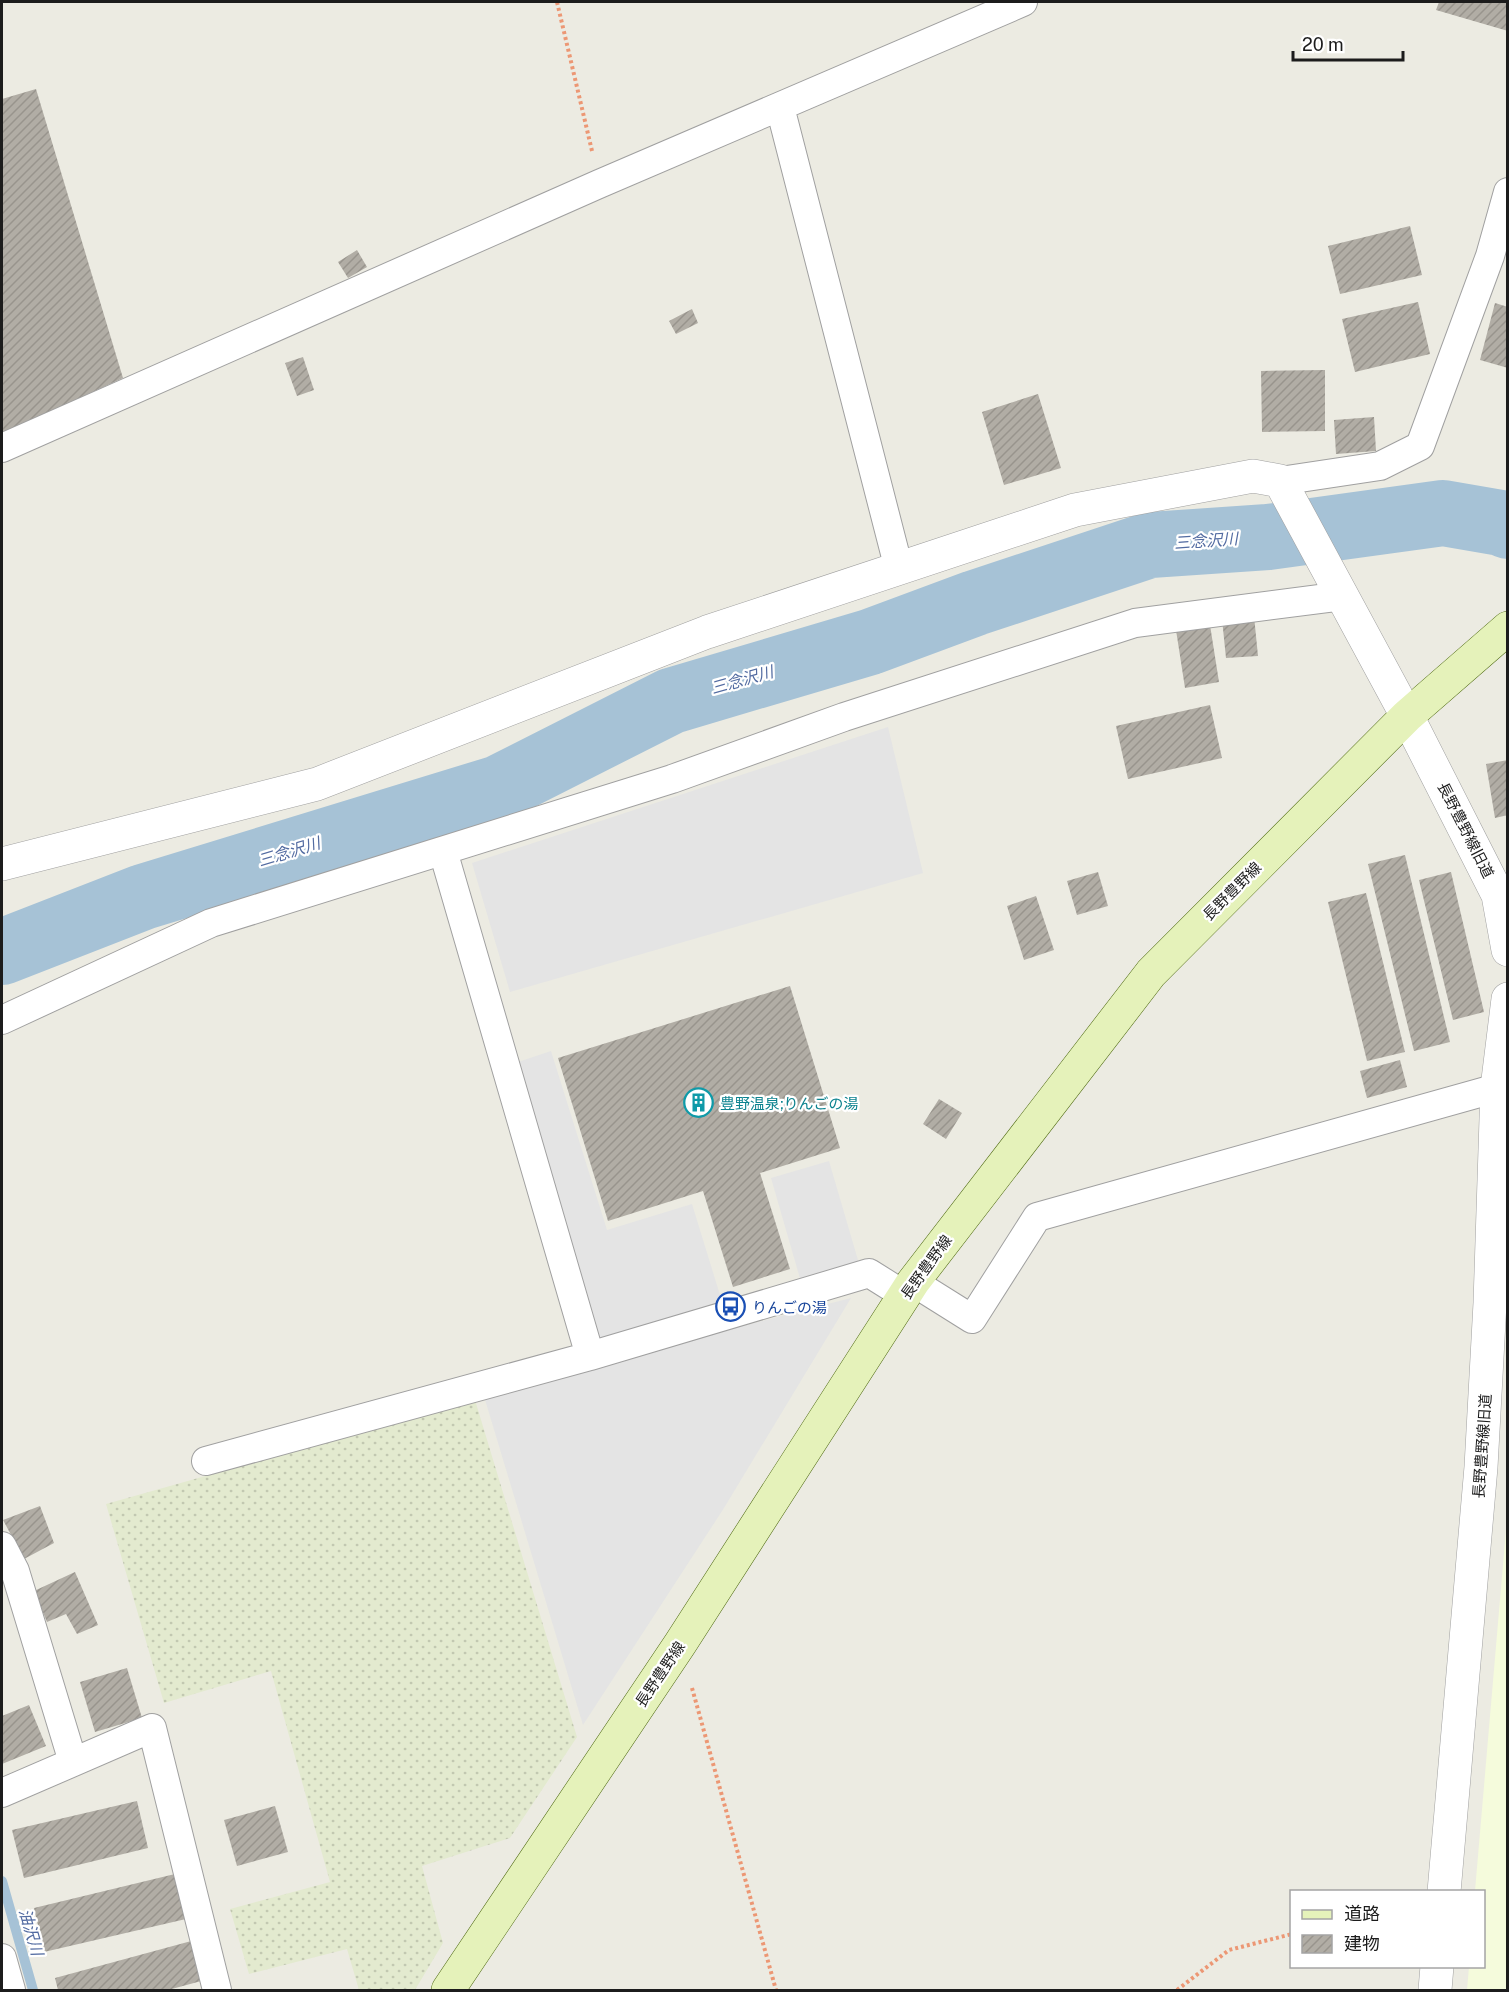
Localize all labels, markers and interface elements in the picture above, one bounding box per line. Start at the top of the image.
scale bar [1293,24,1402,62]
text: 20 m [1302,34,1344,55]
water label: 三念沢川 [1173,529,1241,553]
water label: 三念沢川 [709,661,777,698]
street label: 長野豊野線旧道 [1435,779,1497,881]
water label: 三念沢川 [256,833,324,870]
street label: 長野豊野線 [1199,858,1265,924]
building icon: 豊野温泉;りんごの湯 [683,1087,715,1119]
place label: 豊野温泉;りんごの湯 [720,1095,859,1112]
street label: 長野豊野線 [897,1232,955,1302]
bus stop icon: りんごの湯 [715,1291,747,1323]
place label: りんごの湯 [752,1299,827,1316]
street label: 長野豊野線旧道 [1470,1393,1494,1499]
street label: 長野豊野線 [632,1638,688,1710]
legend [1290,1890,1485,1968]
text: 道路 [1344,1903,1380,1924]
water label: 油沢川 [15,1906,47,1960]
text: 建物 [1344,1933,1380,1954]

